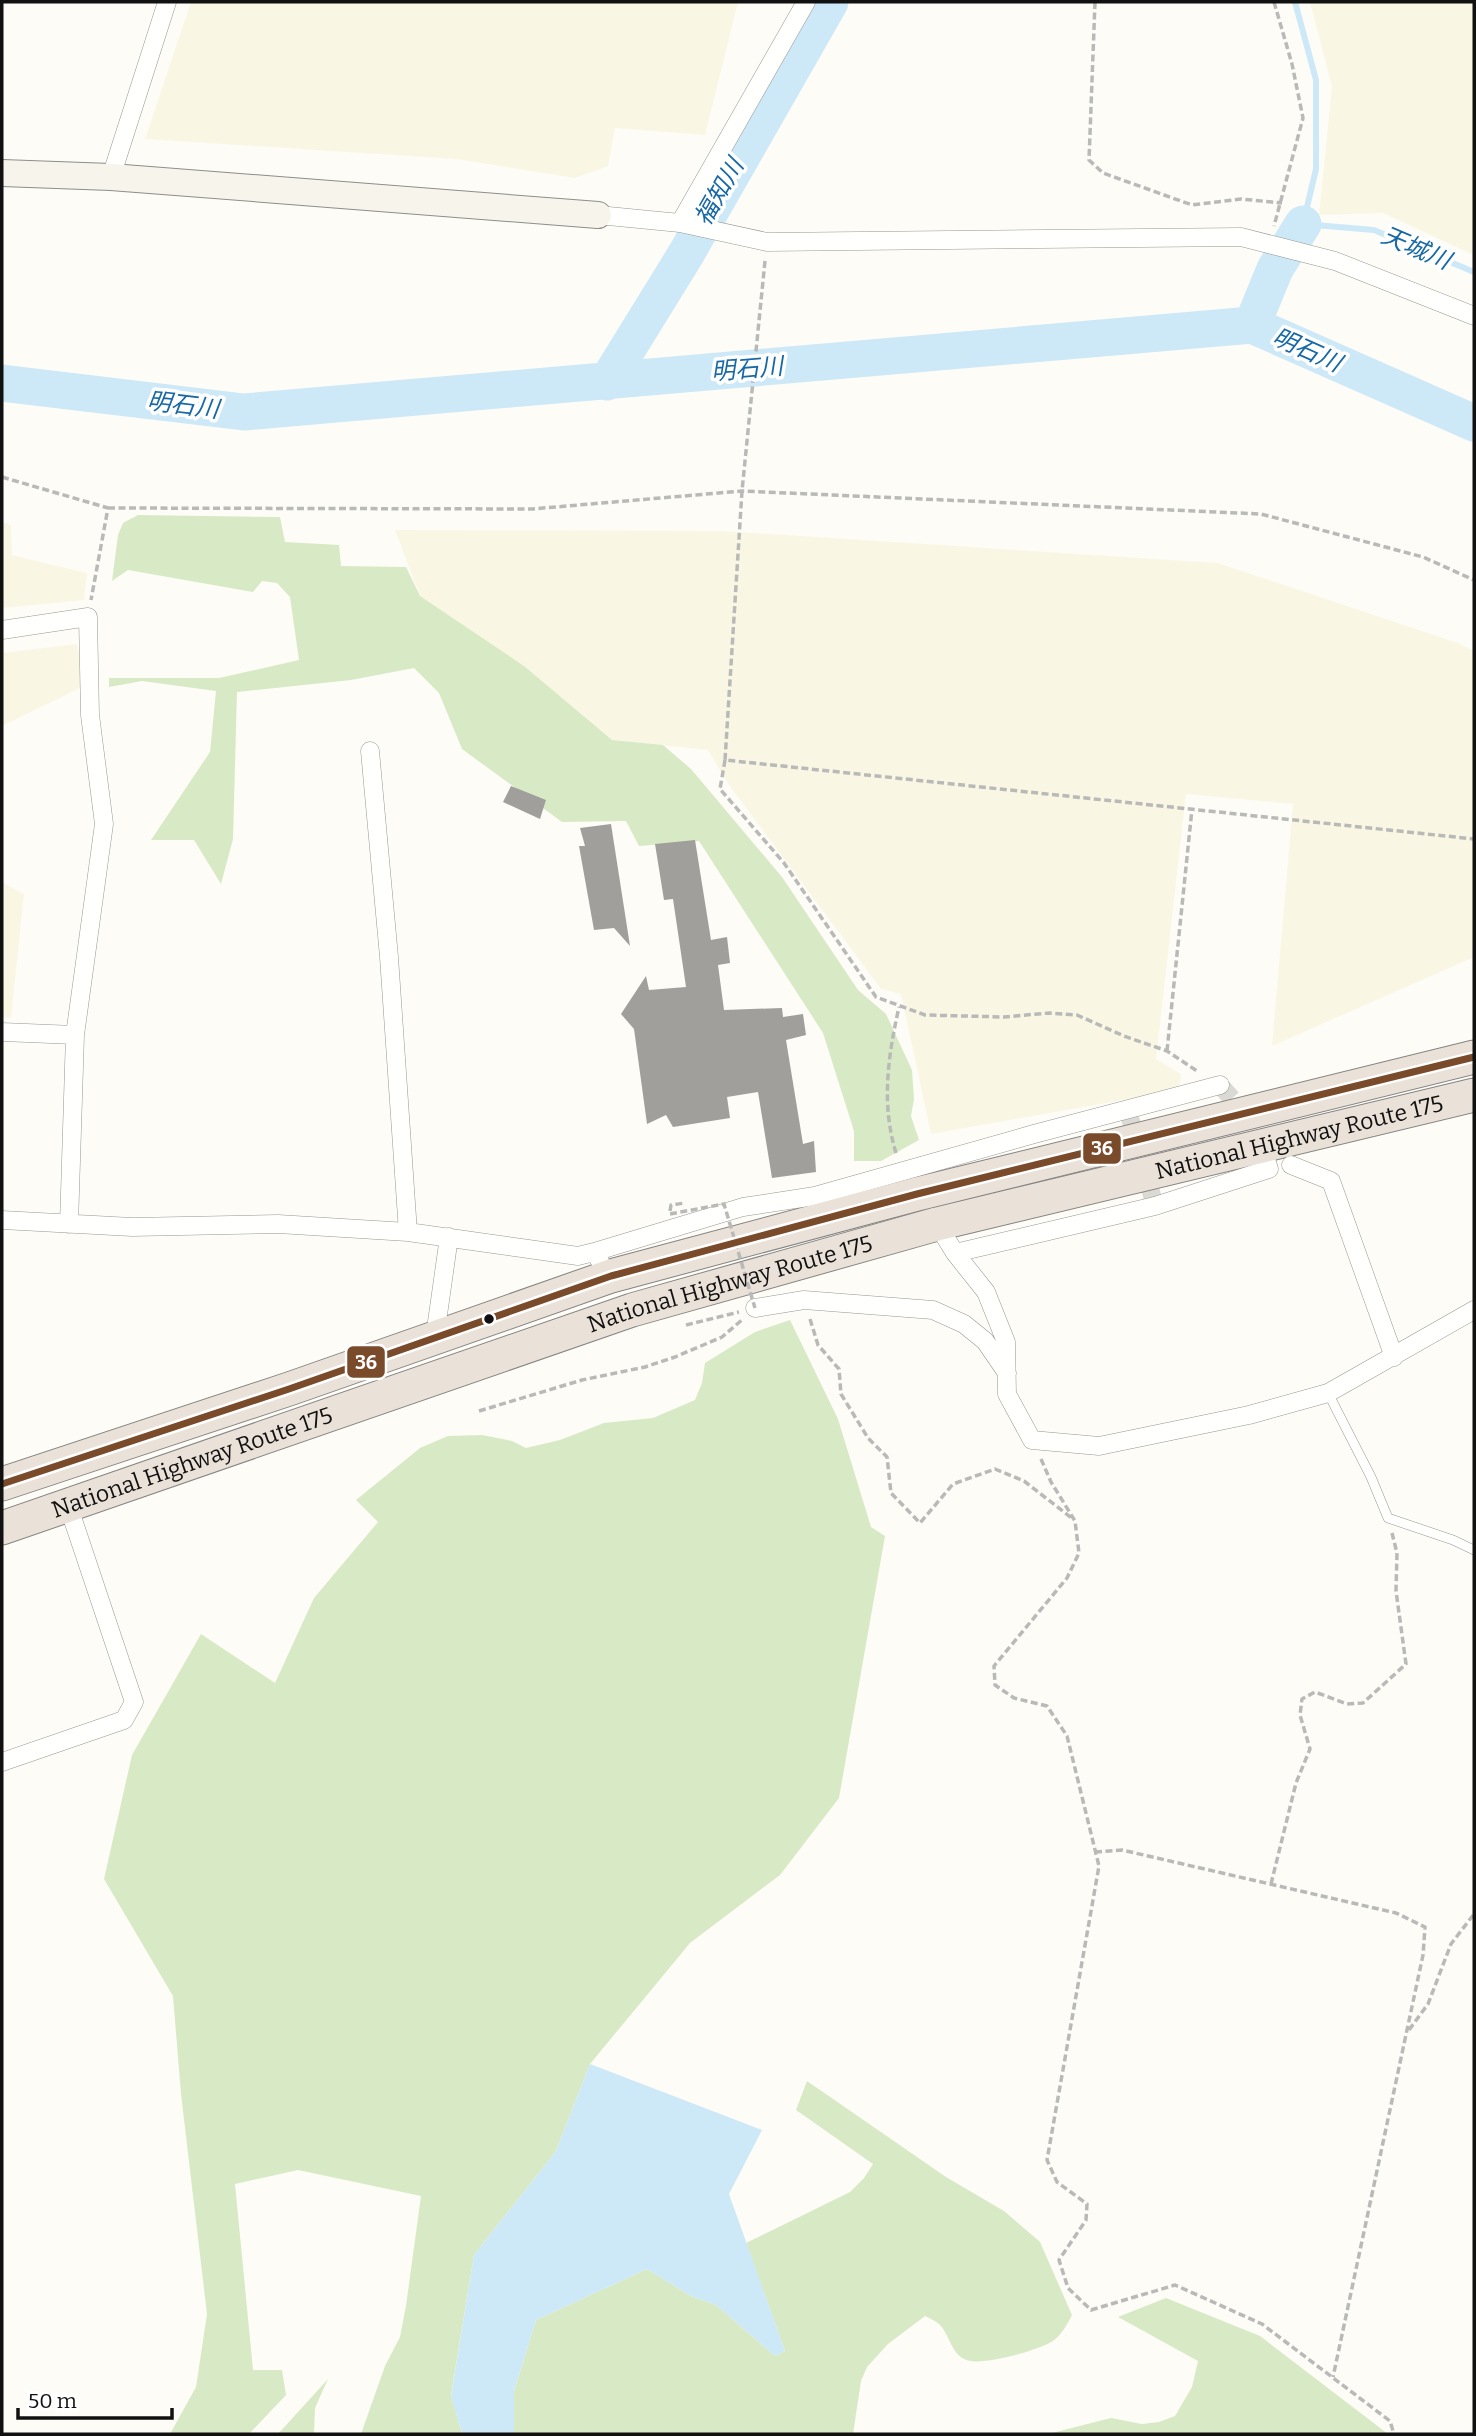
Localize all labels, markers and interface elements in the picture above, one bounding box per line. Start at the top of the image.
water label: 福知川 [689,151,751,230]
water label: 天城川 [1377,221,1457,276]
water label: 明石川 [1268,323,1348,379]
water label: 明石川 [710,352,787,386]
water label: 明石川 [146,387,223,424]
street label: National Highway Route 175 [1152,1089,1446,1185]
line badge: 36 [1082,1132,1122,1165]
text: 36 [1091,1137,1113,1160]
street label: National Highway Route 175 [584,1229,875,1338]
unlabelled marker [482,1312,496,1326]
line badge: 36 [346,1345,386,1379]
text: 36 [355,1351,377,1374]
street label: National Highway Route 175 [48,1401,336,1524]
scale bar [18,2376,172,2420]
text: 50 m [28,2388,77,2414]

